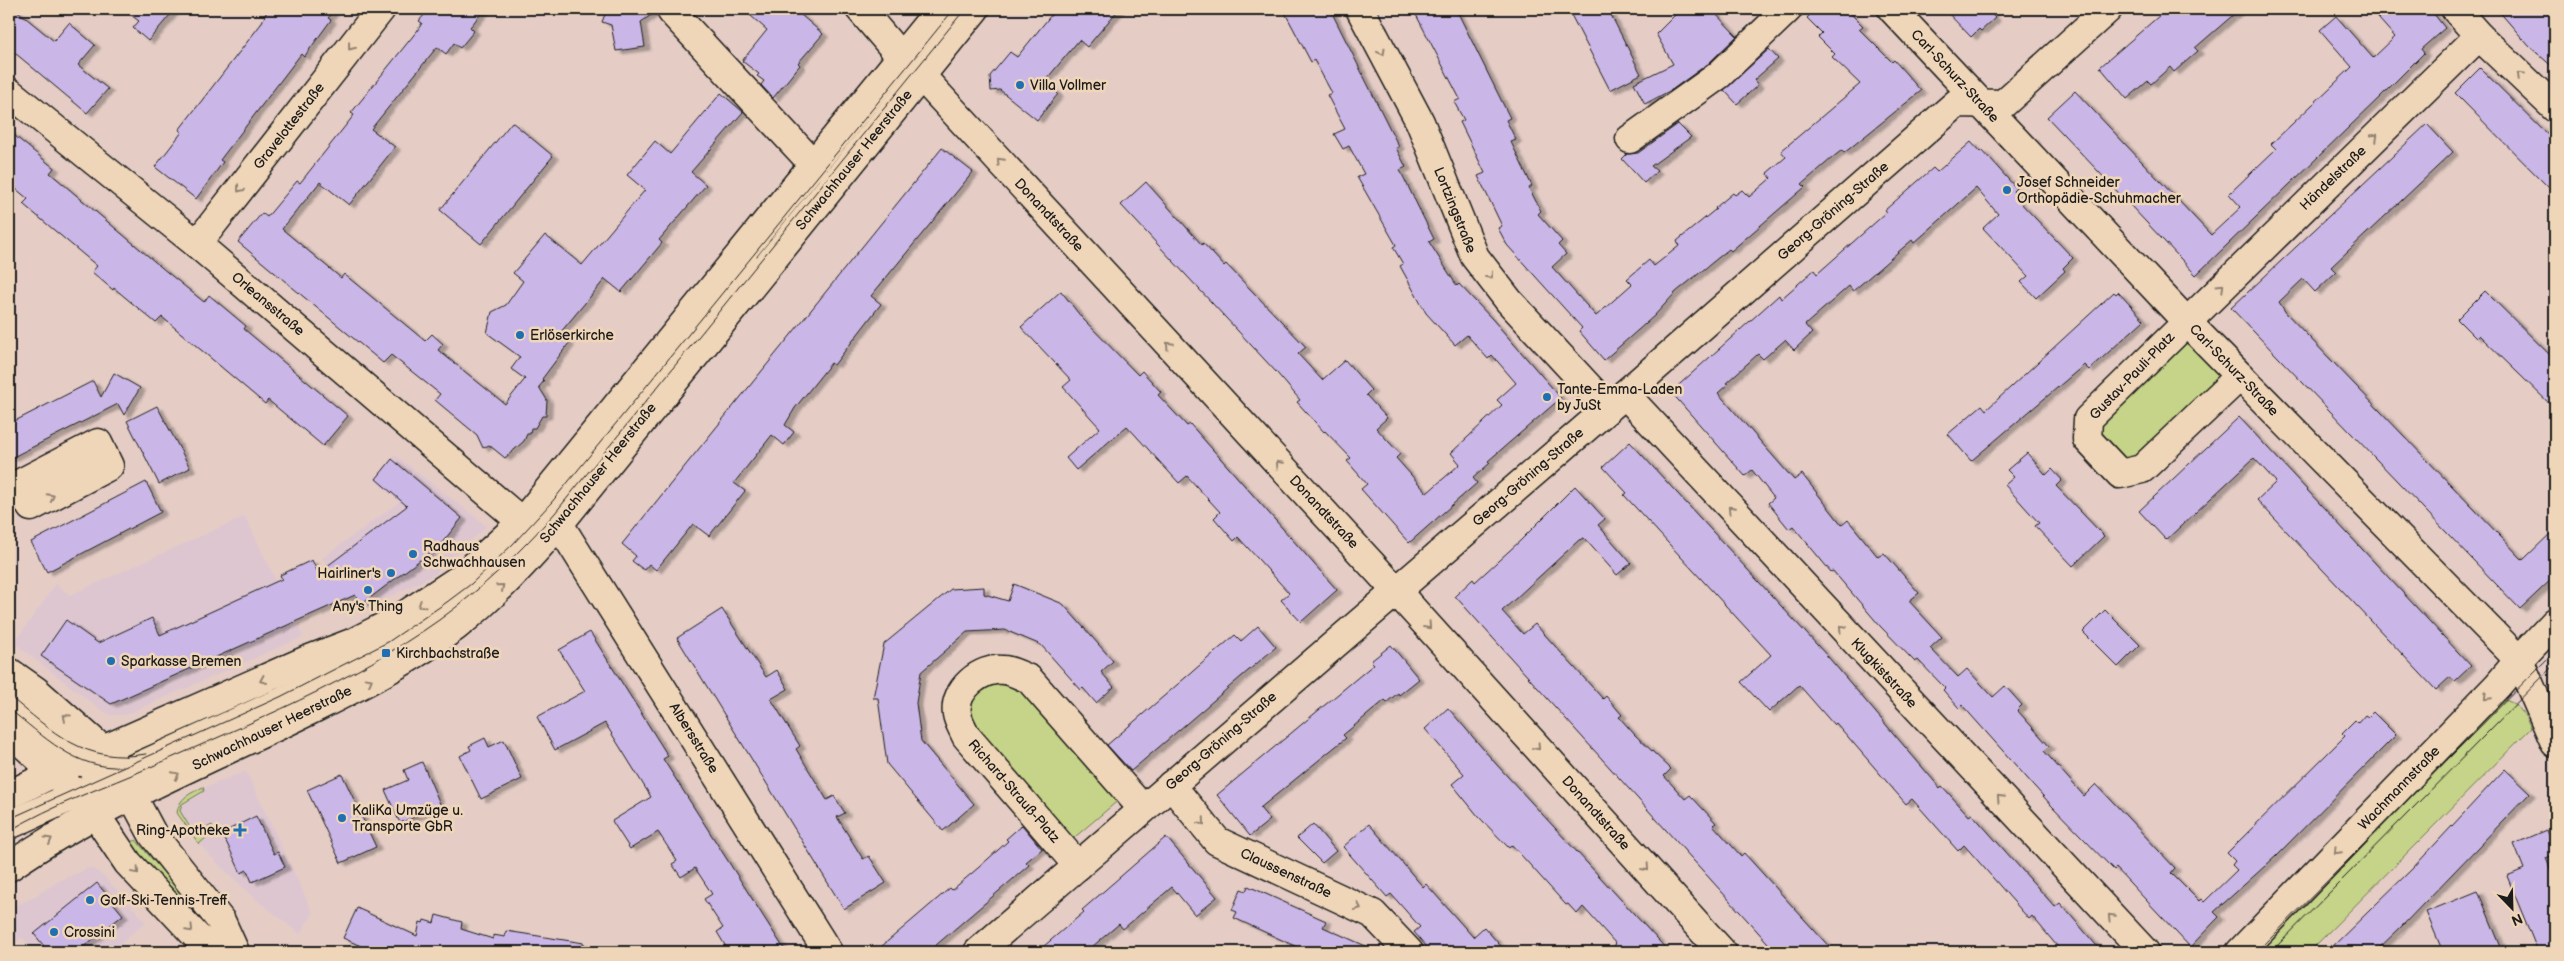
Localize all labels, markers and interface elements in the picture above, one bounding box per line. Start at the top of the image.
street label: Carl-Schurz-Straße [1907,26,2003,126]
one-way arrow [348,41,356,50]
one-way arrow [1376,47,1386,56]
one-way arrow [2517,72,2526,81]
place label: Villa Vollmer [1030,77,1107,94]
street label: Gravelottestraße [250,79,328,173]
marker: Villa Vollmer [1014,79,1026,91]
street label: Schwachhauser Heerstraße [792,86,916,234]
one-way arrow [2370,134,2379,143]
street label: Händelstraße [2296,142,2370,214]
one-way arrow [997,158,1006,167]
street label: Georg-Gröning-Straße [1774,158,1892,264]
street label: Lortzingstraße [1430,165,1480,255]
place label: Josef Schneider Orthopädie-Schuhmacher [2017,174,2182,207]
street label: Donandtstraße [1011,175,1087,255]
one-way arrow [238,183,246,192]
marker: Josef Schneider Orthopädie-Schuhmacher [2001,184,2013,196]
street label: Orleansstraße [228,269,308,339]
one-way arrow [1484,271,1493,280]
one-way arrow [2216,284,2225,293]
street label: Carl-Schurz-Straße [2186,320,2282,420]
place label: Erlöserkirche [530,327,614,344]
street label: Gustav-Pauli-Platz [2086,328,2178,423]
marker: Erlöserkirche [514,329,526,341]
one-way arrow [1166,341,1175,350]
place label: Tante-Emma-Laden by JuSt [1557,381,1682,414]
marker: Tante-Emma-Laden by JuSt [1541,391,1553,403]
street label: Schwachhauser Heerstraße [536,399,660,547]
street label: Georg-Gröning-Straße [1469,424,1587,530]
one-way arrow [1276,461,1285,470]
street label: Donandtstraße [1286,472,1362,552]
one-way arrow [46,493,55,503]
one-way arrow [1728,505,1737,514]
place label: Radhaus Schwachhausen [423,538,526,571]
marker: Radhaus Schwachhausen [407,548,419,560]
place label: Hairliner's [317,565,381,582]
marker: Hairliner's [385,567,397,579]
marker: Any's Thing [362,584,374,596]
one-way arrow [496,584,505,593]
place label: Any's Thing [333,598,403,615]
one-way arrow [417,598,426,608]
one-way arrow [1422,621,1431,630]
one-way arrow [1839,624,1848,633]
street label: Klugkiststraße [1847,635,1921,711]
place label: Kirchbachstraße [396,645,499,662]
marker: Kirchbachstraße [380,647,392,659]
place label: Sparkasse Bremen [121,653,242,670]
marker: Sparkasse Bremen [105,655,117,667]
one-way arrow [259,673,268,684]
one-way arrow [364,677,373,687]
street label: Schwachhauser Heerstraße [189,682,355,774]
street label: Georg-Gröning-Straße [1162,688,1280,794]
one-way arrow [2484,691,2493,700]
street label: Albersstraße [666,700,722,776]
one-way arrow [63,714,72,723]
street label: Richard-Strauß-Platz [965,736,1064,846]
one-way arrow [1531,742,1540,751]
street label: Wachmannstraße [2355,742,2443,834]
one-way arrow [171,771,180,782]
street label: Donandtstraße [1558,772,1634,854]
one-way arrow [1997,795,2006,804]
place label: KaliKa Umzüge u. Transporte GbR [352,802,463,835]
marker: KaliKa Umzüge u. Transporte GbR [336,812,348,824]
one-way arrow [1196,817,1205,826]
place label: Ring-Apotheke [136,822,230,839]
marker: Ring-Apotheke [234,824,246,836]
one-way arrow [44,837,53,847]
street label: Claussenstraße [1238,844,1334,902]
one-way arrow [2334,845,2343,854]
one-way arrow [1640,862,1649,871]
one-way arrow [130,866,139,875]
north arrow [2486,884,2536,934]
place label: Golf-Ski-Tennis-Treff [100,892,228,909]
marker: Golf-Ski-Tennis-Treff [84,894,96,906]
one-way arrow [1353,901,1362,912]
text: N [2509,910,2525,929]
one-way arrow [2108,913,2117,922]
place label: Crossini [64,924,115,941]
one-way arrow [184,924,193,933]
marker: Crossini [48,926,60,938]

